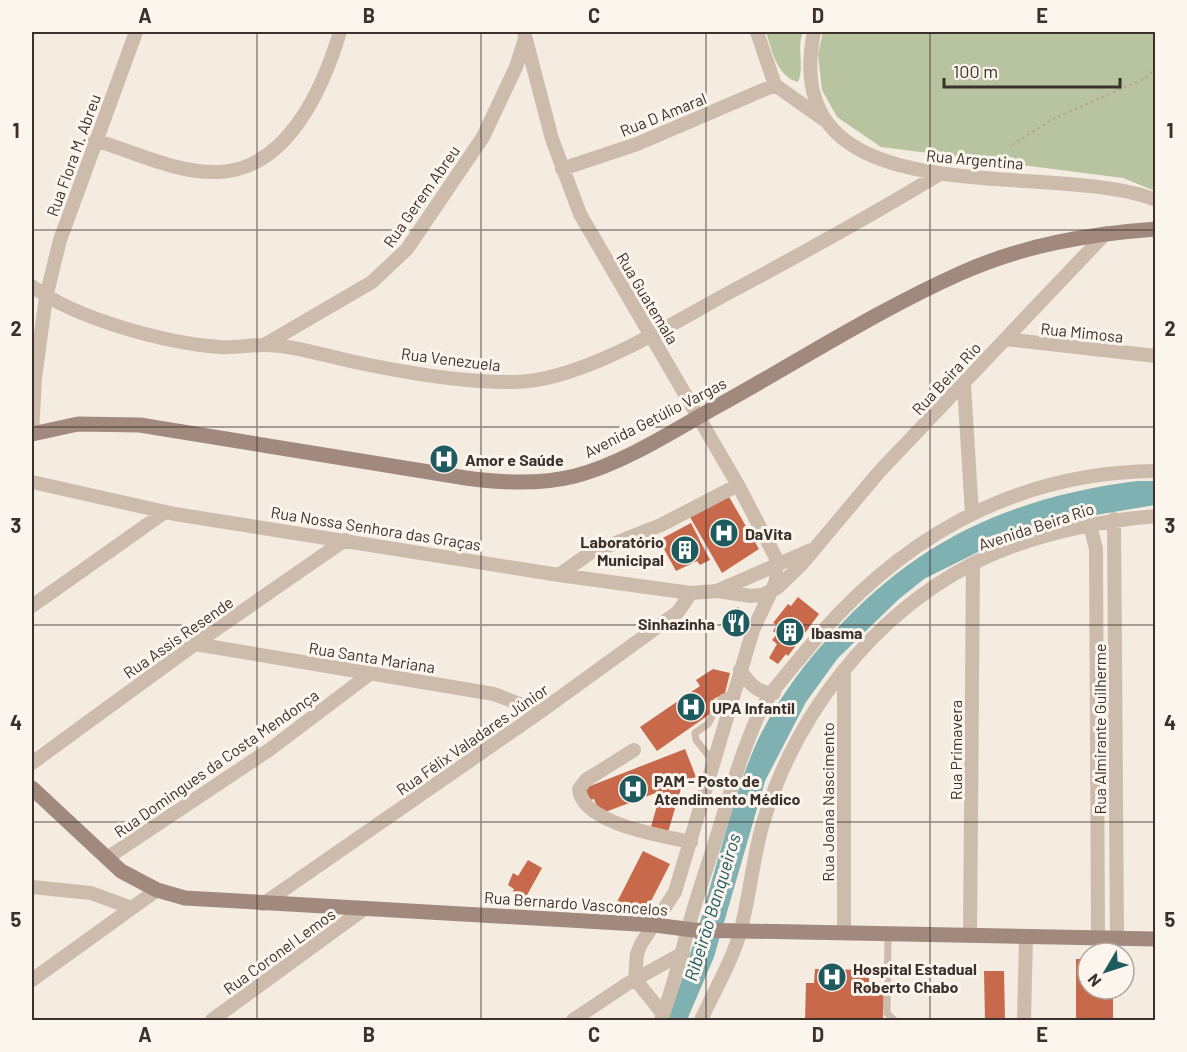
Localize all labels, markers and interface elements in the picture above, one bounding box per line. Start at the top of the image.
text: A [138,3,152,27]
text: B [363,3,375,27]
text: C [588,3,600,27]
text: D [812,3,824,27]
text: E [1036,3,1048,27]
scale bar [944,51,1120,89]
text: 100 m [953,60,998,82]
street label: Rua D Amaral [617,88,709,140]
street label: Rua Flora M. Abreu [42,91,104,219]
text: 1 [12,118,20,142]
text: 1 [1166,118,1174,142]
street label: Rua Gerem Abreu [379,141,463,251]
street label: Rua Argentina [926,145,1024,173]
street label: Rua Guatemala [613,249,683,347]
text: 2 [10,316,22,340]
text: 2 [1164,316,1176,340]
street label: Rua Mimosa [1040,318,1124,346]
street label: Rua Beira Rio [908,338,984,418]
street label: Rua Venezuela [400,343,502,375]
street label: Avenida Getúlio Vargas [581,373,729,461]
hospital icon: Amor e Saúde [428,443,460,475]
place label: Amor e Saúde [465,450,564,469]
street label: Avenida Beira Rio [976,498,1096,554]
street label: Rua Nossa Senhora das Graças [270,502,482,554]
text: 3 [11,513,21,537]
text: 3 [1165,513,1175,537]
hospital icon: DaVita [708,517,740,549]
place label: DaVita [745,524,792,543]
place label: Laboratório Municipal [580,532,664,569]
building icon: Laboratório Municipal [669,534,701,566]
street label: Rua Assis Resende [119,592,237,682]
restaurant icon: Sinhazinha [720,607,752,639]
place label: Sinhazinha [638,614,715,633]
building icon: Ibasma [774,616,806,648]
place label: Ibasma [811,623,863,642]
street label: Rua Santa Mariana [308,638,436,676]
street label: Rua Almirante Guilherme [1090,643,1109,815]
street label: Rua Félix Valadares Júnior [392,679,552,799]
street label: Rua Domingues da Costa Mendonça [110,685,322,841]
hospital icon: UPA Infantil [675,691,707,723]
place label: UPA Infantil [712,698,795,717]
street label: Rua Primavera [946,700,965,800]
text: 4 [10,710,22,734]
text: 4 [1164,710,1176,734]
street label: Rua Joana Nascimento [818,722,837,882]
place label: PAM - Posto de Atendimento Médico [654,771,800,808]
hospital icon: PAM - Posto de Atendimento Médico [617,773,649,805]
water label: Ribeirão Banqueiros [679,831,745,983]
street label: Rua Bernardo Vasconcelos [483,887,669,919]
street label: Rua Coronel Lemos [219,904,339,998]
text: 5 [11,907,22,931]
text: 5 [1165,907,1176,931]
north arrow [1076,941,1136,1001]
place label: Hospital Estadual Roberto Chabo [853,959,977,996]
hospital icon: Hospital Estadual Roberto Chabo [816,961,848,993]
text: N [1083,971,1105,991]
text: A [138,1022,152,1046]
text: B [363,1022,375,1046]
text: C [588,1022,600,1046]
text: D [812,1022,824,1046]
text: E [1036,1022,1048,1046]

